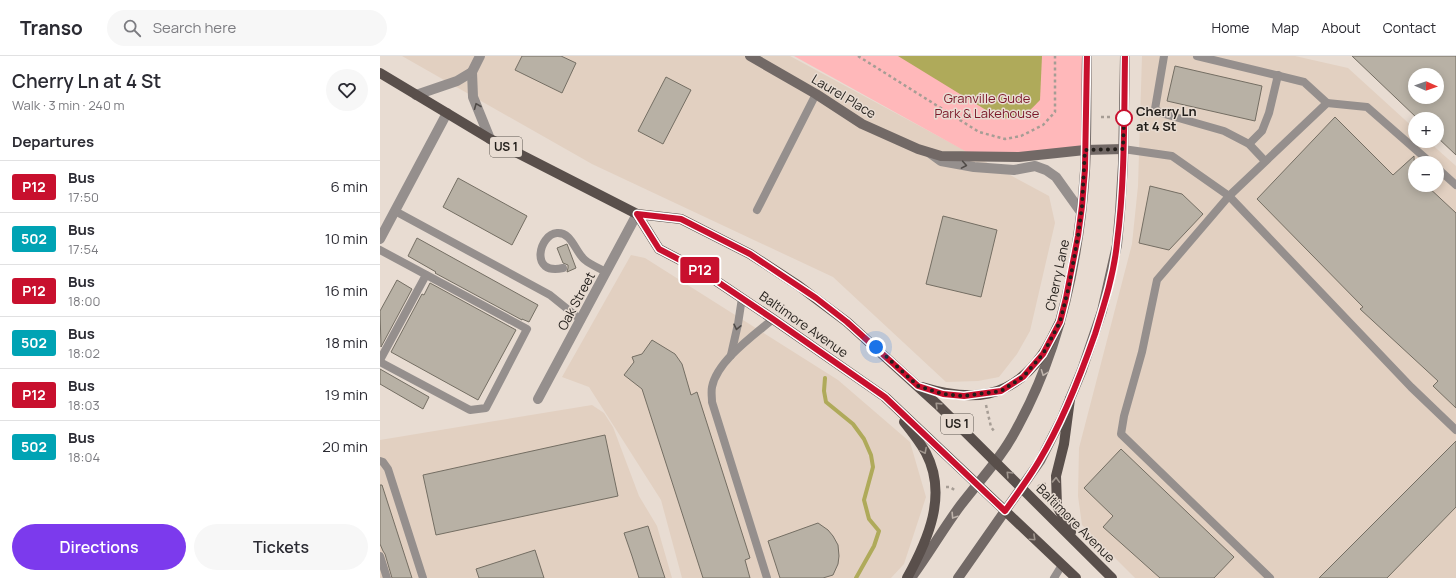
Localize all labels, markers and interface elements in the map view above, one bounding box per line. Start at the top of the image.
search box [107,10,387,46]
text: Transo [20,15,83,41]
icon: search [121,17,143,39]
text: Search here [153,17,236,38]
text: Home [1212,18,1249,37]
text: Map [1271,18,1299,37]
text: About [1321,18,1361,37]
text: Contact [1383,18,1436,37]
text: Cherry Ln at 4 St [12,68,161,94]
north arrow [1408,68,1444,104]
map controls [1408,68,1444,192]
button: heart [326,69,368,111]
street label: Laurel Place [808,70,880,122]
park label: Granville Gude Park & Lakehouse [935,89,1040,122]
text: Walk · 3 min · 240 m [12,96,125,114]
place label: Cherry Ln at 4 St [1136,102,1197,135]
one-way arrow [473,103,481,110]
marker: Cherry Ln at 4 St [1115,109,1133,127]
button: + [1408,112,1444,148]
text: Departures [12,131,94,152]
road number: US 1 [490,137,522,157]
button: − [1408,156,1444,192]
one-way arrow [961,161,967,169]
text: Bus [68,167,95,188]
text: 6 min [331,176,368,197]
text: P12 [22,177,46,196]
text: 17:50 [68,188,99,206]
text: Bus [68,219,95,240]
text: 10 min [325,228,368,249]
text: 502 [21,229,47,248]
street label: Cherry Lane [1041,237,1073,312]
text: 17:54 [68,240,99,258]
line badge: P12 [677,257,723,283]
text: P12 [688,260,712,279]
street label: Oak Street [553,269,599,333]
text: Bus [68,271,95,292]
text: 16 min [325,280,368,301]
text: P12 [22,281,46,300]
street label: Baltimore Avenue [756,287,852,362]
text: 18:00 [68,292,100,310]
text: Bus [68,323,95,344]
one-way arrow [734,324,742,330]
text: 18 min [325,332,368,353]
text: 502 [21,333,47,352]
your location [866,337,886,357]
text: 18:02 [68,344,100,362]
one-way arrow [1040,369,1048,376]
text: Bus [68,375,95,396]
text: 19 min [325,384,368,405]
text: P12 [22,385,46,404]
text: 18:03 [68,396,100,414]
one-way arrow [935,402,943,409]
road number: US 1 [941,414,973,434]
text: Bus [68,427,95,448]
text: 20 min [322,436,368,457]
text: 502 [21,437,47,456]
one-way arrow [920,447,927,454]
text: 18:04 [68,448,100,466]
one-way arrow [1006,471,1014,479]
one-way arrow [1052,477,1061,483]
street label: Baltimore Avenue [1033,480,1120,567]
one-way arrow [952,511,959,518]
button: Directions [12,524,186,570]
button: Tickets [194,524,368,570]
one-way arrow [1029,533,1036,540]

